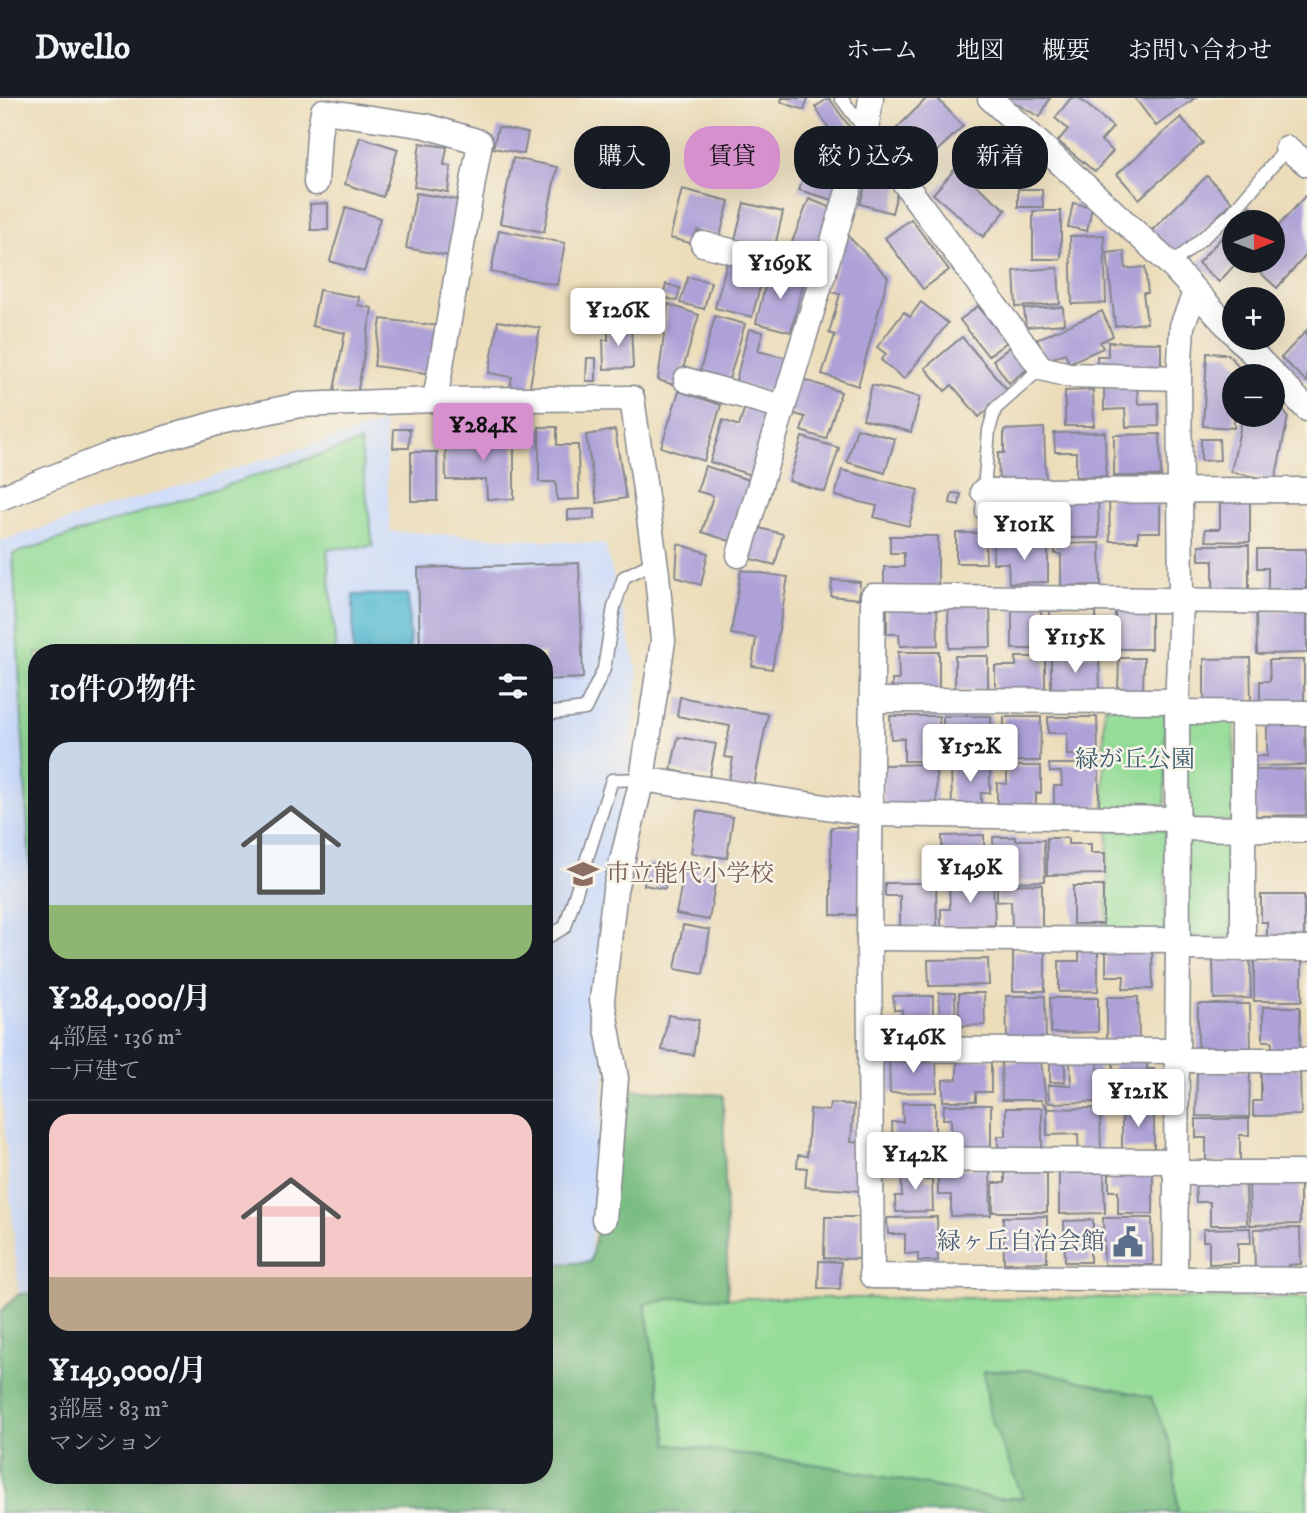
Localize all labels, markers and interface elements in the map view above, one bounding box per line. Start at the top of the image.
text: Dwello [35,28,130,69]
text: ホーム [846,36,918,66]
text: 地図 [956,36,1004,66]
text: 概要 [1042,36,1090,66]
text: お問い合わせ [1128,36,1272,66]
chip: 購入 [574,126,670,189]
chip: 賃貸 [684,126,780,189]
chip: 絞り込み [794,126,938,189]
chip: 新着 [952,126,1048,189]
north arrow [1222,210,1284,273]
map controls [1222,210,1285,427]
pin: ¥169K [731,242,829,301]
text: ¥169K [748,249,812,278]
button: + [1222,287,1285,350]
pin: ¥126K [569,288,667,348]
text: ¥126K [586,296,650,325]
button: − [1222,364,1285,427]
pin: ¥284K [434,404,532,463]
text: ¥284K [449,411,517,440]
pin: ¥101K [975,503,1073,562]
text: ¥101K [994,510,1054,539]
pin: ¥115K [1026,616,1124,675]
text: ¥115K [1045,623,1105,652]
icon: filters [494,667,532,705]
text: 10件の物件 [49,672,196,709]
pin: ¥152K [921,724,1019,784]
text: ¥152K [939,732,1001,761]
park label: 緑が丘公園 [1075,745,1195,775]
icon: home [228,787,354,913]
pin: ¥149K [921,846,1019,905]
text: ¥149K [938,853,1002,882]
school or university icon: 市立能代小学校 [566,857,600,891]
place label: 市立能代小学校 [606,859,774,889]
text: ¥284,000/月 [49,981,212,1018]
pin: ¥146K [864,1016,962,1075]
text: 4部屋 · 136 m² [49,1023,182,1052]
text: ¥146K [880,1023,946,1052]
text: 一戸建て [49,1057,141,1086]
pin: ¥121K [1089,1070,1187,1129]
text: ¥121K [1108,1077,1168,1106]
pin: ¥142K [866,1132,964,1192]
text: ¥142K [883,1140,947,1169]
icon: home [228,1159,354,1285]
public building icon: 緑ヶ丘自治会館 [1111,1225,1145,1259]
place label: 緑ヶ丘自治会館 [937,1227,1105,1257]
text: ¥149,000/月 [49,1353,207,1390]
text: 3部屋 · 83 m² [49,1395,168,1424]
text: マンション [49,1429,163,1458]

